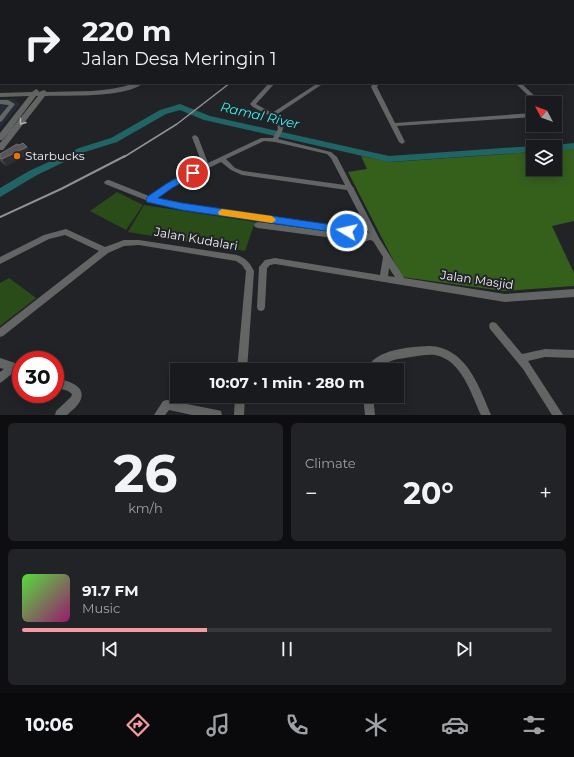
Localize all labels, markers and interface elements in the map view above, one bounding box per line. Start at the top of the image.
text: 220 m [82,14,171,48]
icon: right [16,16,68,68]
text: Jalan Desa Meringin 1 [82,48,277,70]
north arrow [526,96,562,132]
map controls [526,96,562,176]
water label: Ramal River [219,98,302,132]
one-way arrow [20,117,27,124]
button: layers [526,140,562,176]
place label: Starbucks [25,148,85,163]
marker: Starbucks [12,151,22,161]
pin [176,156,210,190]
icon: arrive [182,162,204,184]
position arrow [326,210,368,252]
street label: Jalan Kudalari [152,224,239,253]
street label: Jalan Masjid [439,267,515,292]
speed limit sign: 30 [12,351,64,403]
text: 10:07 · 1 min · 280 m [209,373,365,392]
text: 26 [114,442,177,505]
text: Climate [305,455,356,471]
text: 20° [403,475,454,512]
text: − [305,480,318,507]
text: + [539,480,552,507]
text: km/h [128,500,163,516]
text: 91.7 FM [82,581,139,600]
text: Music [82,600,120,616]
icon: previous [99,638,121,660]
icon: pause [276,638,298,660]
icon: next [453,638,475,660]
icon: directions [124,711,152,739]
icon: music [204,711,232,739]
icon: phone [283,711,311,739]
icon: climate [362,711,390,739]
icon: car [441,711,469,739]
icon: filters [520,711,548,739]
text: 10:06 [26,714,73,736]

